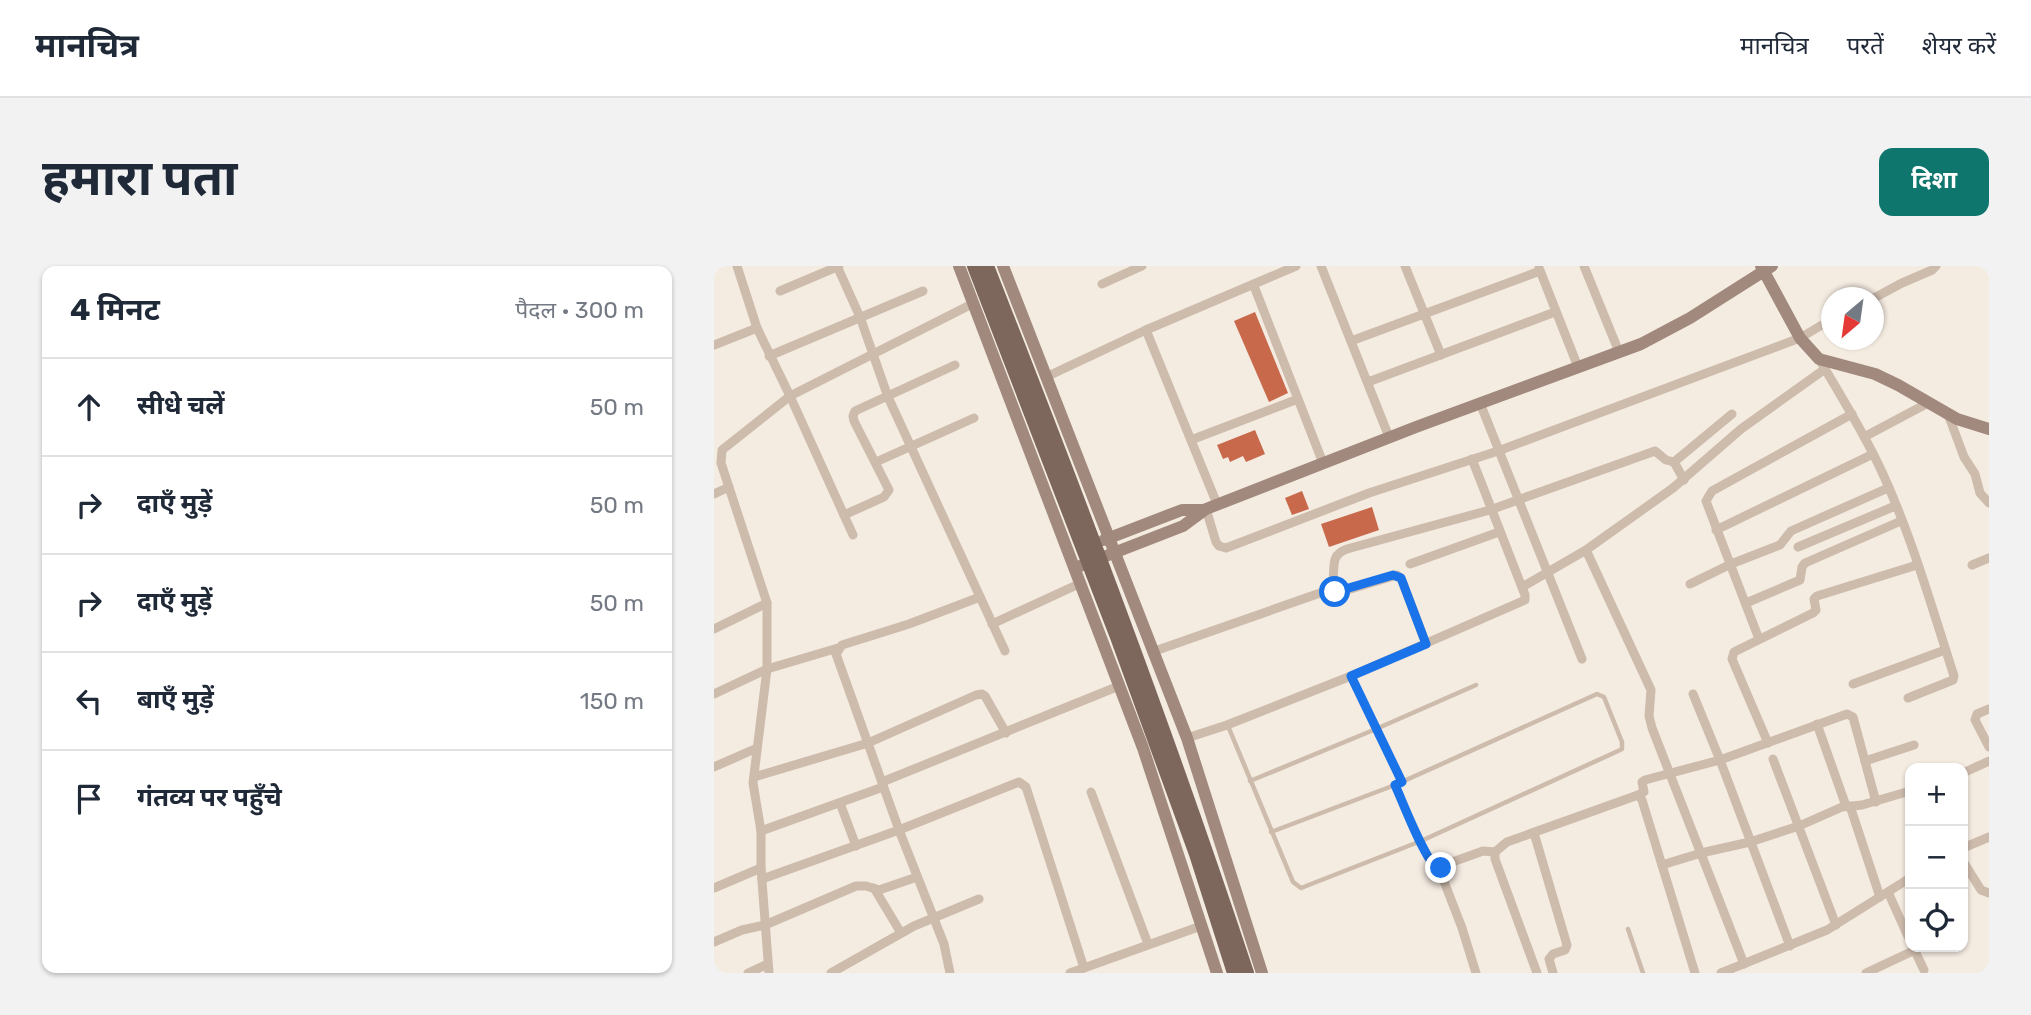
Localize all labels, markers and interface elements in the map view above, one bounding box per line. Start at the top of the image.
text: मानचित्र [35,26,139,65]
text: मानचित्र [1740,32,1809,60]
text: परतें [1847,32,1884,60]
text: शेयर करें [1922,32,1996,60]
button: दिशा [1879,148,1989,216]
text: हमारा पता [42,149,237,207]
north arrow [1821,287,1884,350]
text: 4 मिनट [70,292,160,328]
text: पैदल · 300 m [515,296,644,324]
icon: ahead [70,388,108,426]
text: सीधे चलें [137,390,225,421]
text: 50 m [590,393,644,421]
icon: right [70,486,108,524]
text: दाएँ मुड़ें [137,488,212,519]
text: 50 m [590,491,644,519]
route start [1319,576,1350,607]
icon: right [70,584,108,622]
text: दाएँ मुड़ें [137,586,212,617]
text: 50 m [590,589,644,617]
icon: left [70,682,108,720]
text: बाएँ मुड़ें [137,684,214,715]
text: 150 m [580,687,644,715]
map controls [1905,763,1968,952]
button: + [1905,763,1968,826]
icon: arrive [70,780,108,818]
text: गंतव्य पर पहुँचे [137,782,282,813]
button: − [1905,826,1968,889]
route end [1425,852,1456,883]
button: locate [1905,889,1968,952]

